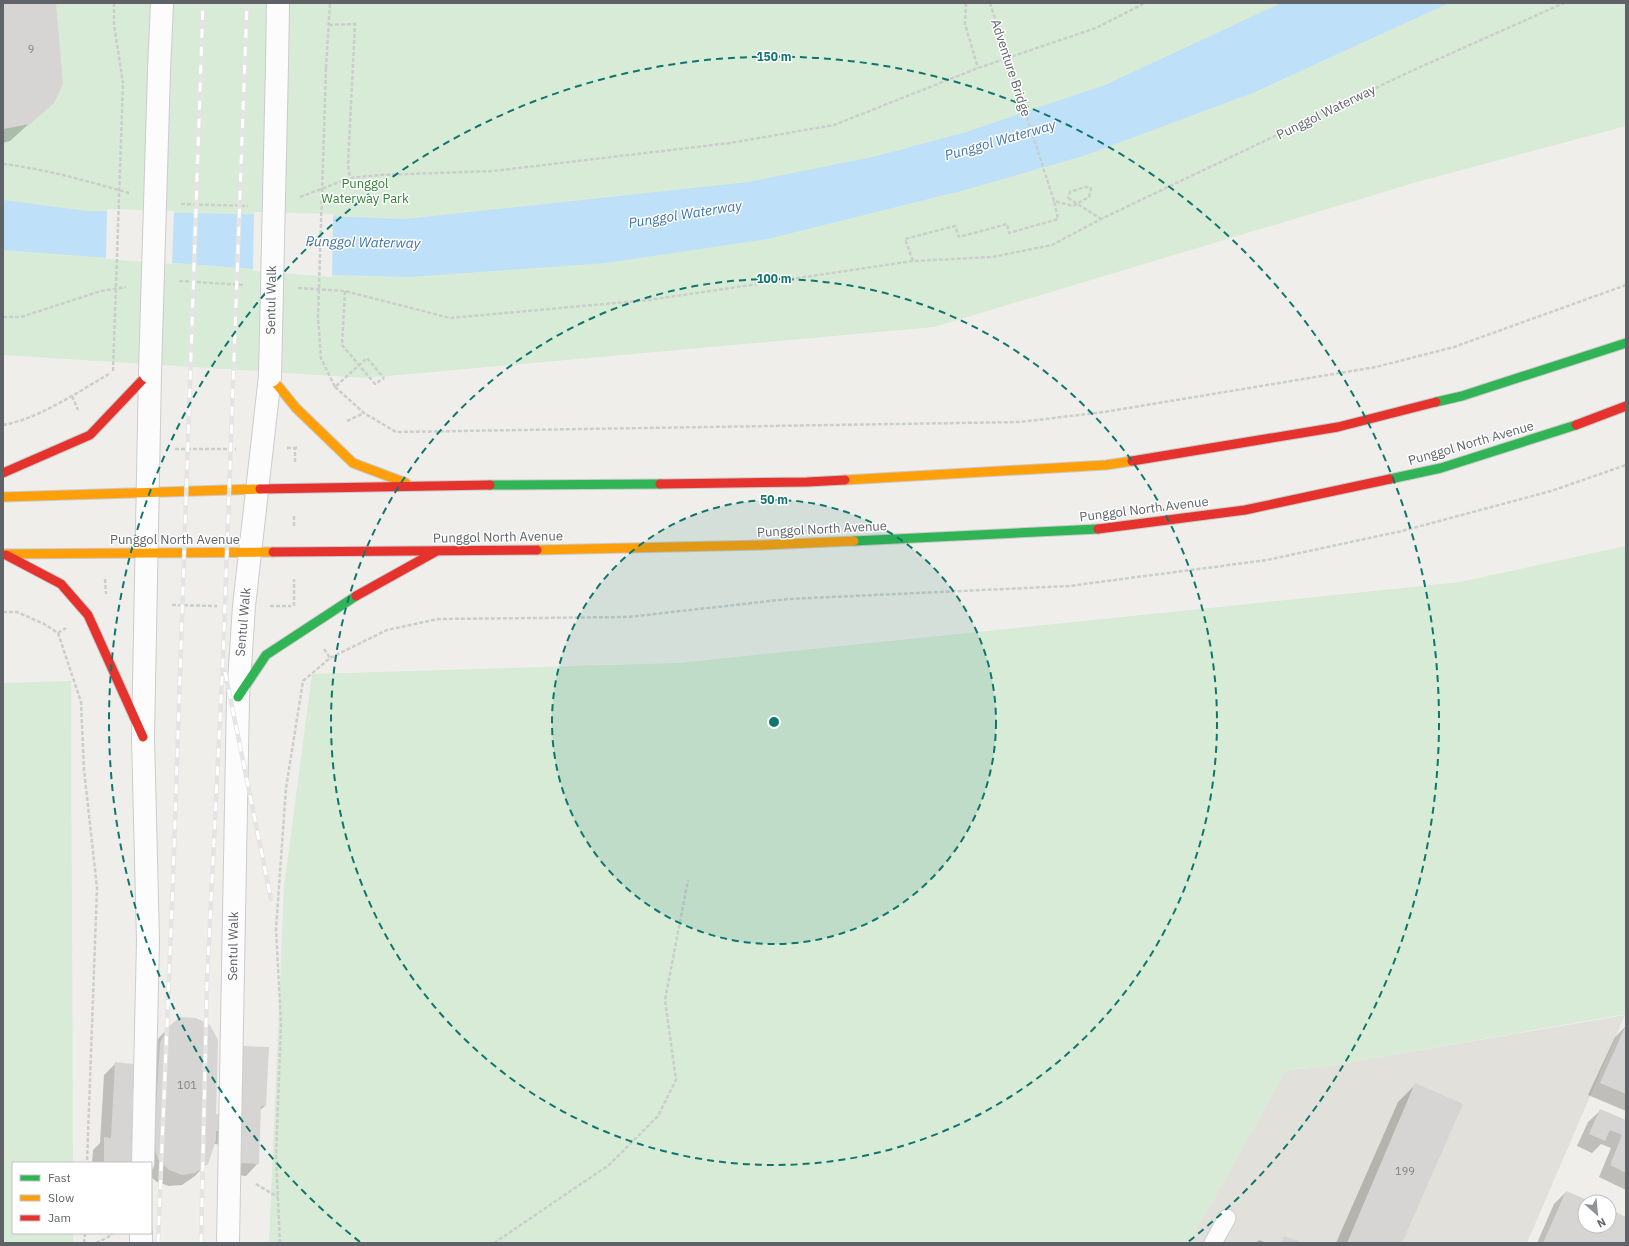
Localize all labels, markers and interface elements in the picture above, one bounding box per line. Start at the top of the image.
street label: Adventure Bridge [987,17,1035,119]
house number: 9 [28,42,34,56]
text: 150 m [756,49,792,64]
street label: Punggol Waterway [1274,80,1379,143]
water label: Punggol Waterway [942,115,1059,164]
park label: Punggol Waterway Park [321,175,409,207]
water label: Punggol Waterway [627,196,744,232]
water label: Punggol Waterway [306,232,422,252]
street label: Sentul Walk [262,265,280,335]
text: 100 m [756,271,792,286]
street label: Punggol North Avenue [1406,417,1536,469]
text: 50 m [760,492,788,507]
street label: Punggol North Avenue [1078,493,1210,525]
street label: Punggol North Avenue [757,517,887,541]
street label: Punggol North Avenue [433,527,563,547]
street label: Punggol North Avenue [110,531,240,548]
street label: Sentul Walk [232,587,255,657]
centre of rings [767,715,781,729]
street label: Sentul Walk [224,911,242,981]
house number: 101 [177,1078,197,1092]
legend [12,1162,152,1234]
house number: 199 [1395,1164,1415,1178]
text: Fast [48,1170,71,1185]
text: Slow [48,1190,74,1205]
north arrow [1577,1194,1617,1234]
text: Jam [48,1210,71,1225]
text: N [1595,1215,1608,1231]

